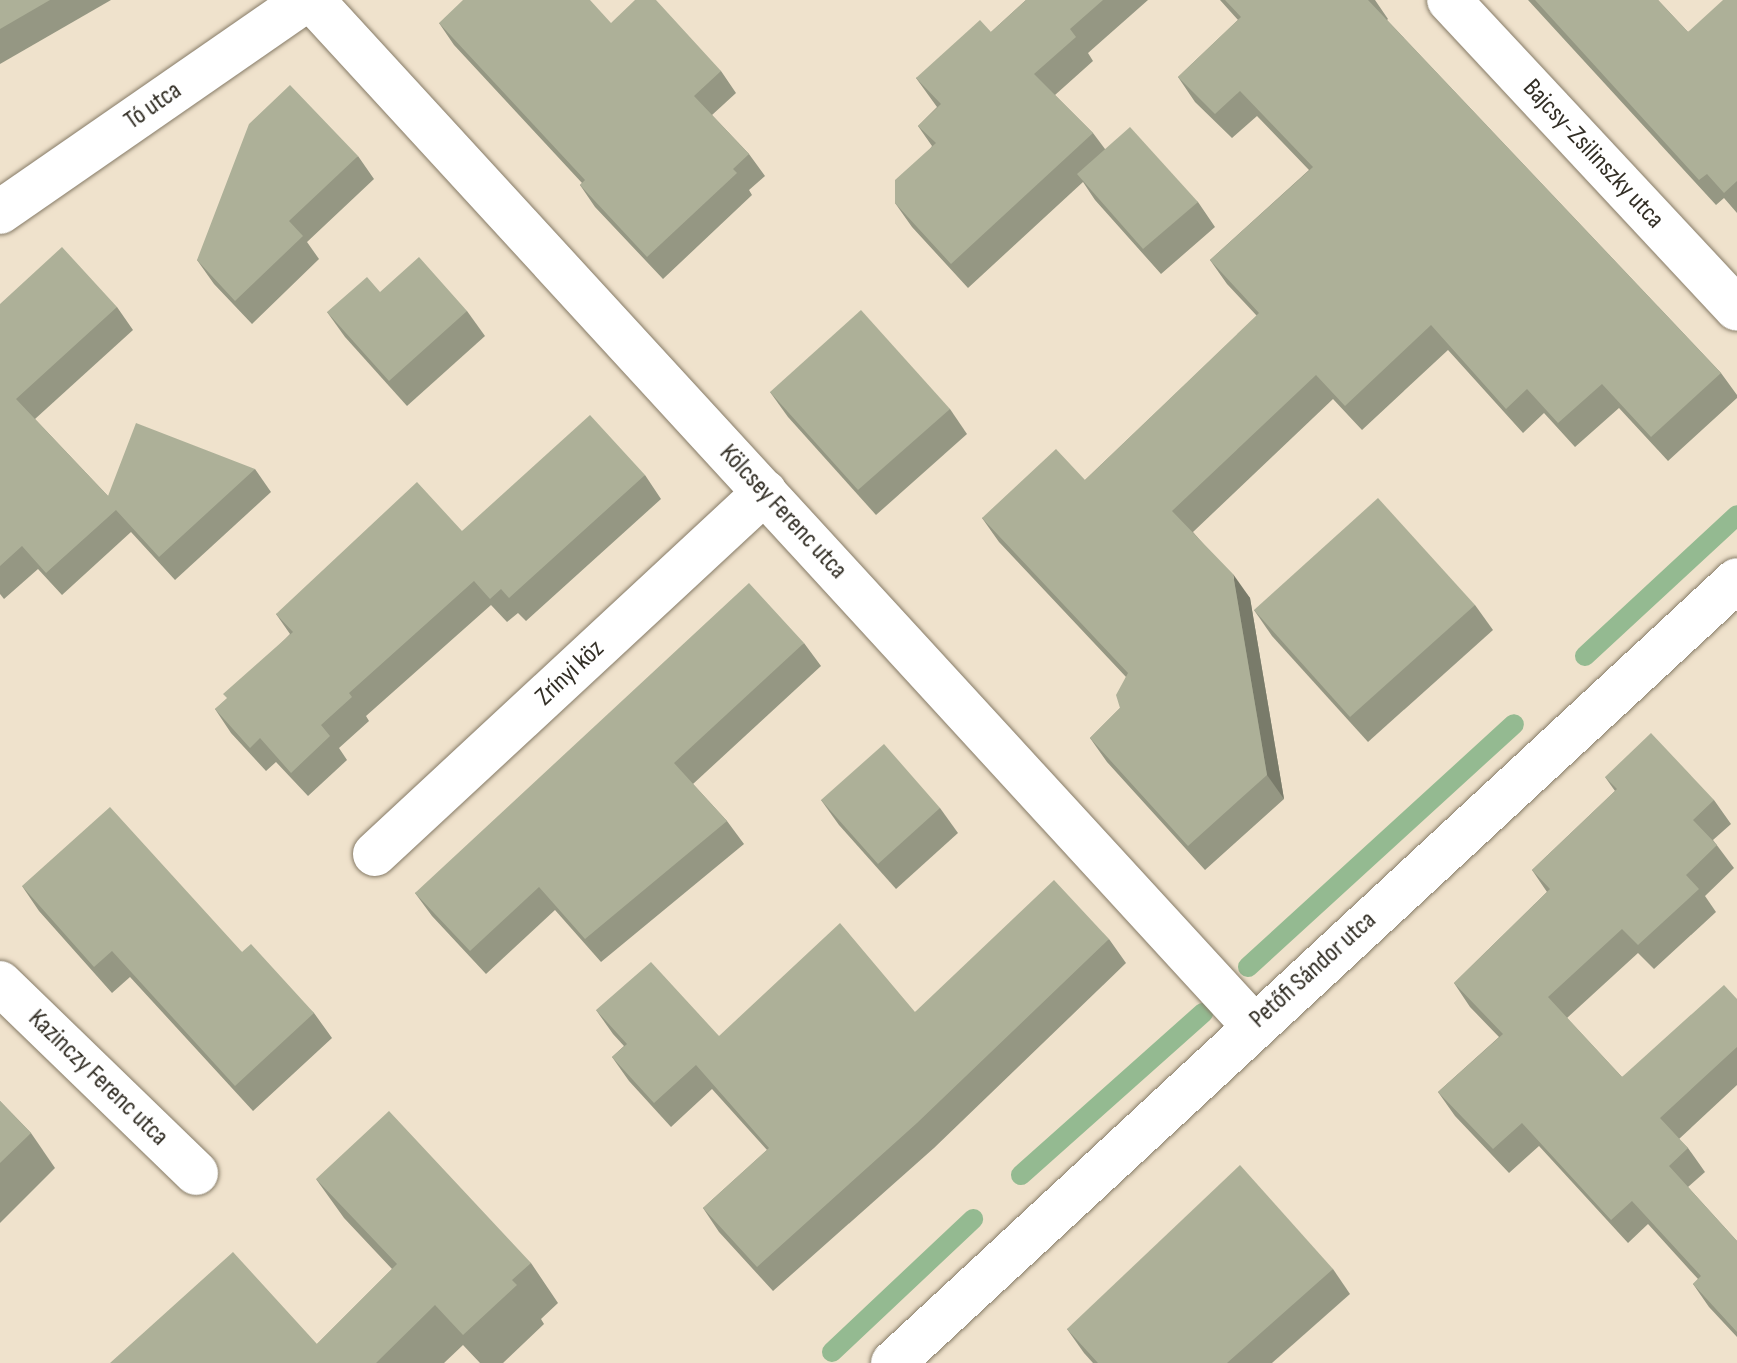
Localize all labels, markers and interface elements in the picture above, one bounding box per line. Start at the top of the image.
street label: Bajcsy-Zsilinszky utca [1516,73,1670,235]
street label: Tó utca [118,75,188,137]
street label: Kölcsey Ferenc utca [713,438,853,586]
street label: Zrínyi köz [529,634,611,712]
street label: Petőfi Sándor utca [1243,905,1383,1035]
street label: Kazinczy Ferenc utca [22,1003,174,1153]

